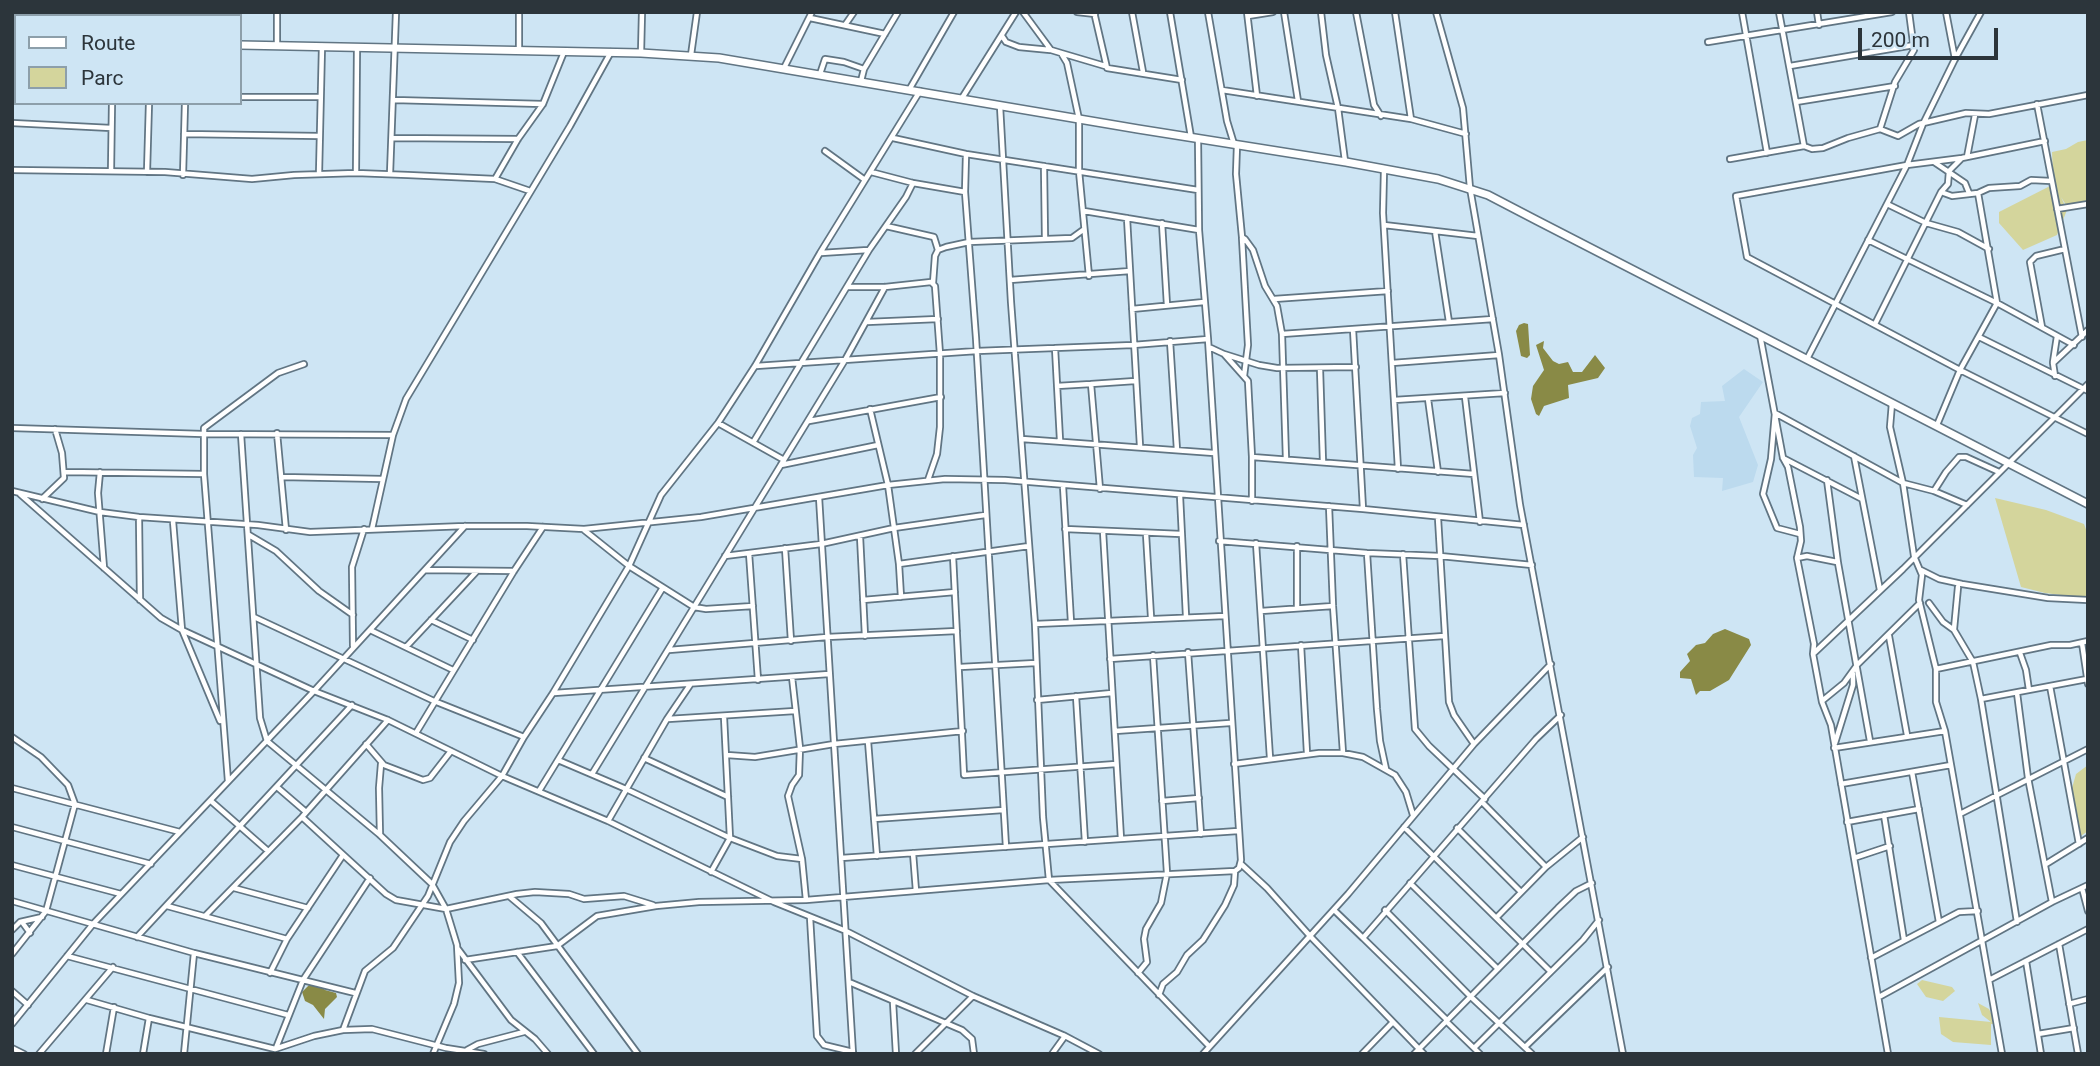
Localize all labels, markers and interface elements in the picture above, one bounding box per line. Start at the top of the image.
legend [14,14,242,105]
scale bar [1862,14,2002,58]
text: 200 m [1871,28,1930,52]
text: Route [81,31,136,55]
text: Parc [81,66,123,90]

